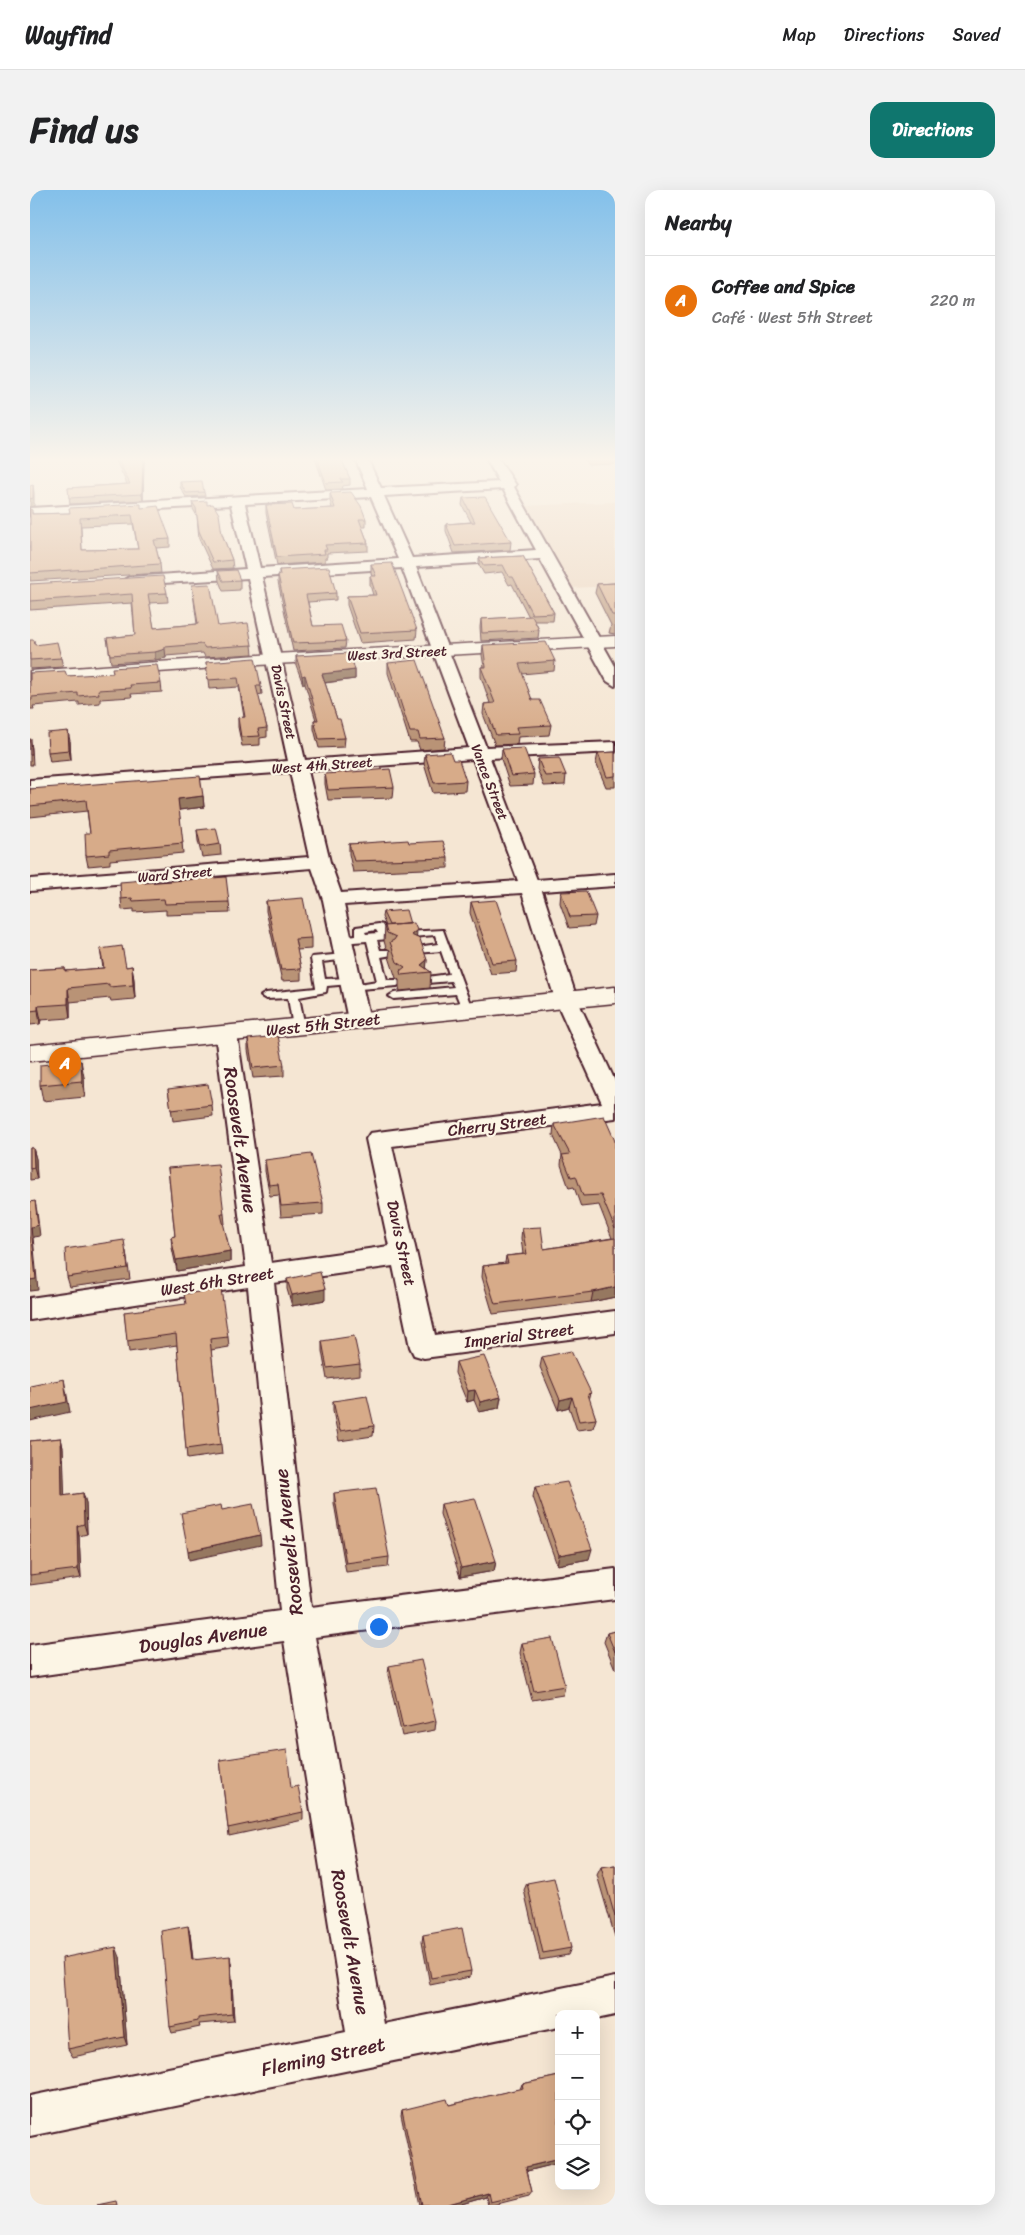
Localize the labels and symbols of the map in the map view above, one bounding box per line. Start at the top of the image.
street label: West 3rd Street [347,638,448,669]
street label: Davis Street [263,662,304,742]
street label: Vance Street [464,740,516,824]
street label: West 4th Street [271,750,373,781]
street label: Ward Street [136,859,214,890]
street label: West 5th Street [264,1004,382,1045]
pin: A [49,1047,81,1088]
street label: Roosevelt Avenue [214,1065,267,1216]
street label: Cherry Street [446,1104,548,1145]
street label: Davis Street [378,1198,425,1289]
street label: West 6th Street [158,1258,276,1305]
street label: Imperial Street [462,1314,575,1357]
street label: Roosevelt Avenue [264,1467,313,1617]
street label: Douglas Avenue [137,1612,269,1663]
your location [366,1614,392,1640]
street label: Roosevelt Avenue [321,1867,380,2018]
street label: Fleming Street [258,2027,388,2086]

